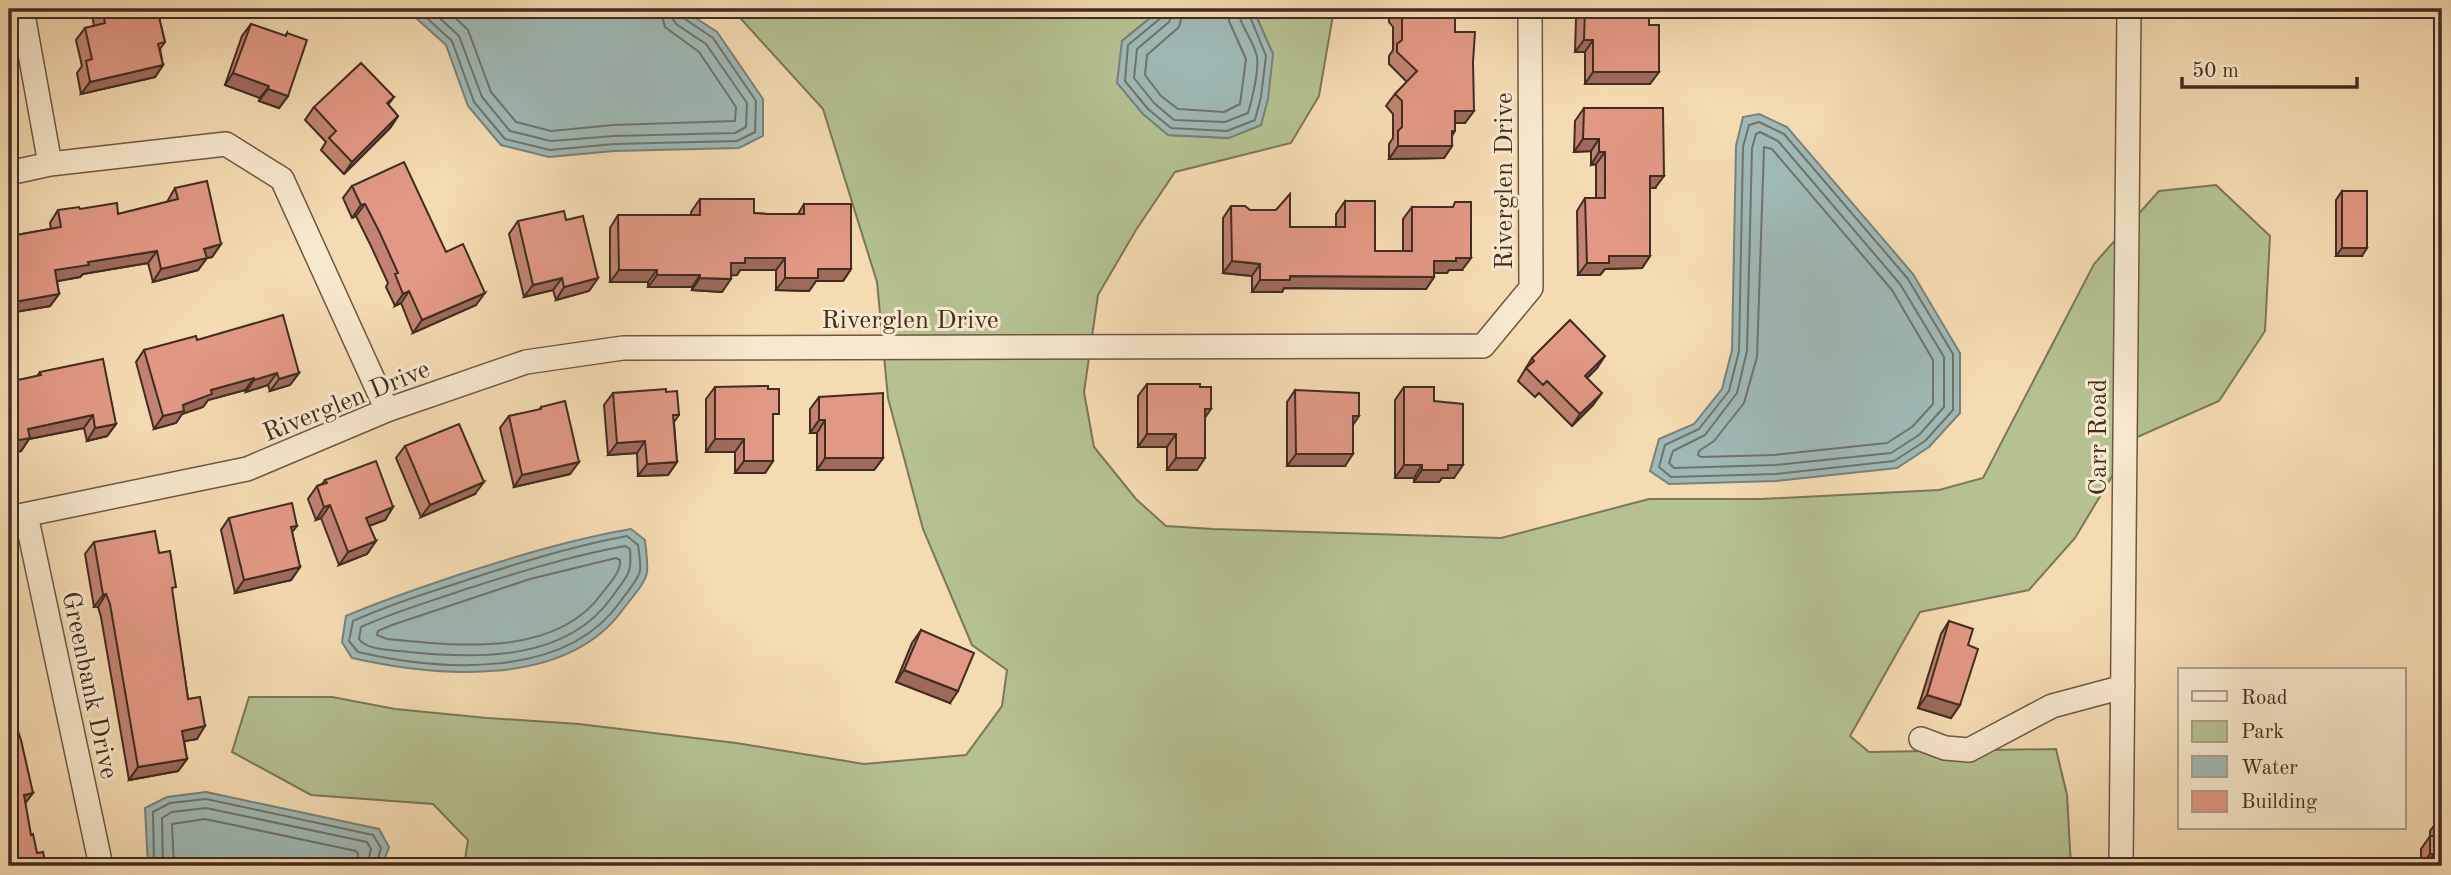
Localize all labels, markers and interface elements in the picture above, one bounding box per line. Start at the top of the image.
scale bar [2182,46,2356,90]
text: 50 m [2192,61,2239,82]
street label: Riverglen Drive [1492,92,1518,270]
street label: Riverglen Drive [821,308,999,334]
street label: Riverglen Drive [260,357,434,447]
street label: Carr Road [2086,379,2112,495]
street label: Greenbank Drive [56,589,122,781]
legend [2178,668,2406,830]
text: Road [2241,688,2288,709]
text: Park [2241,722,2284,743]
text: Water [2241,758,2298,779]
text: Building [2241,792,2318,813]

